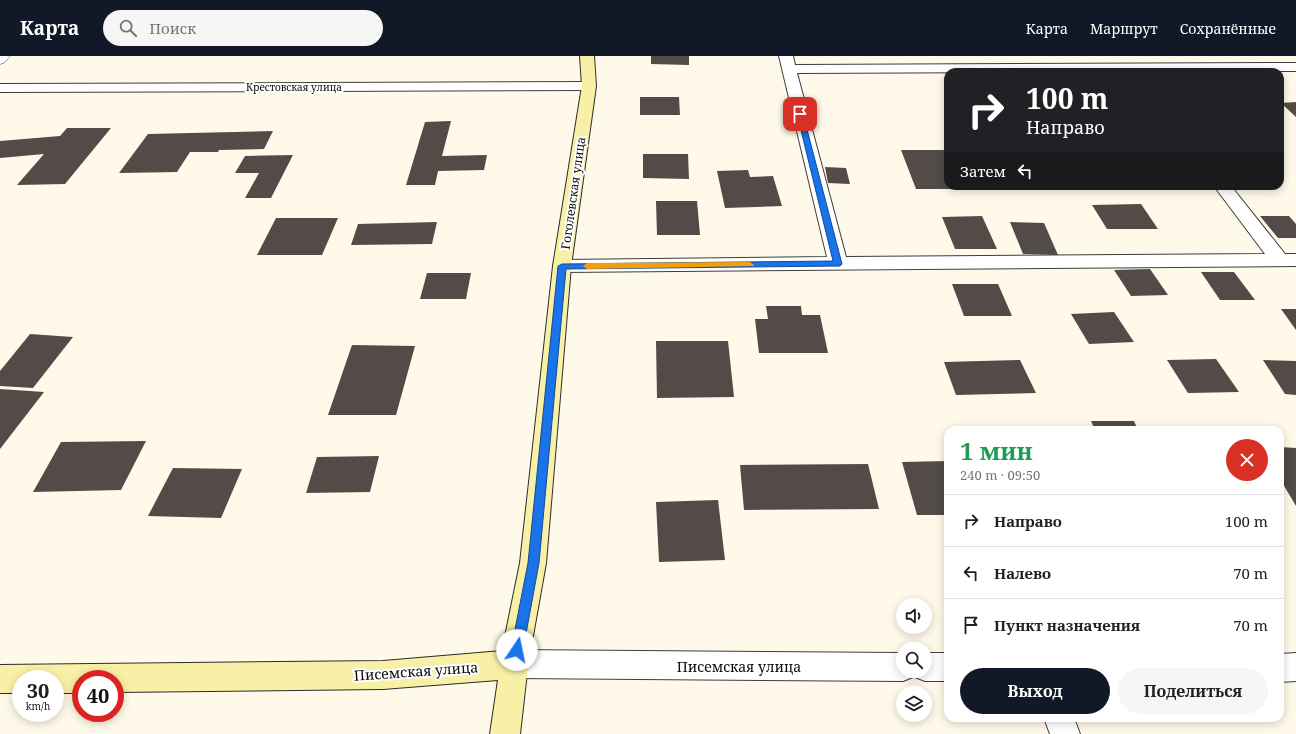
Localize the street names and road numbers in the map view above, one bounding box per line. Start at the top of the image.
street label: Крестовская улица [246,80,342,94]
street label: Гоголевская улица [557,135,589,250]
street label: Писемская улица [353,657,479,685]
street label: Писемская улица [677,657,801,676]

